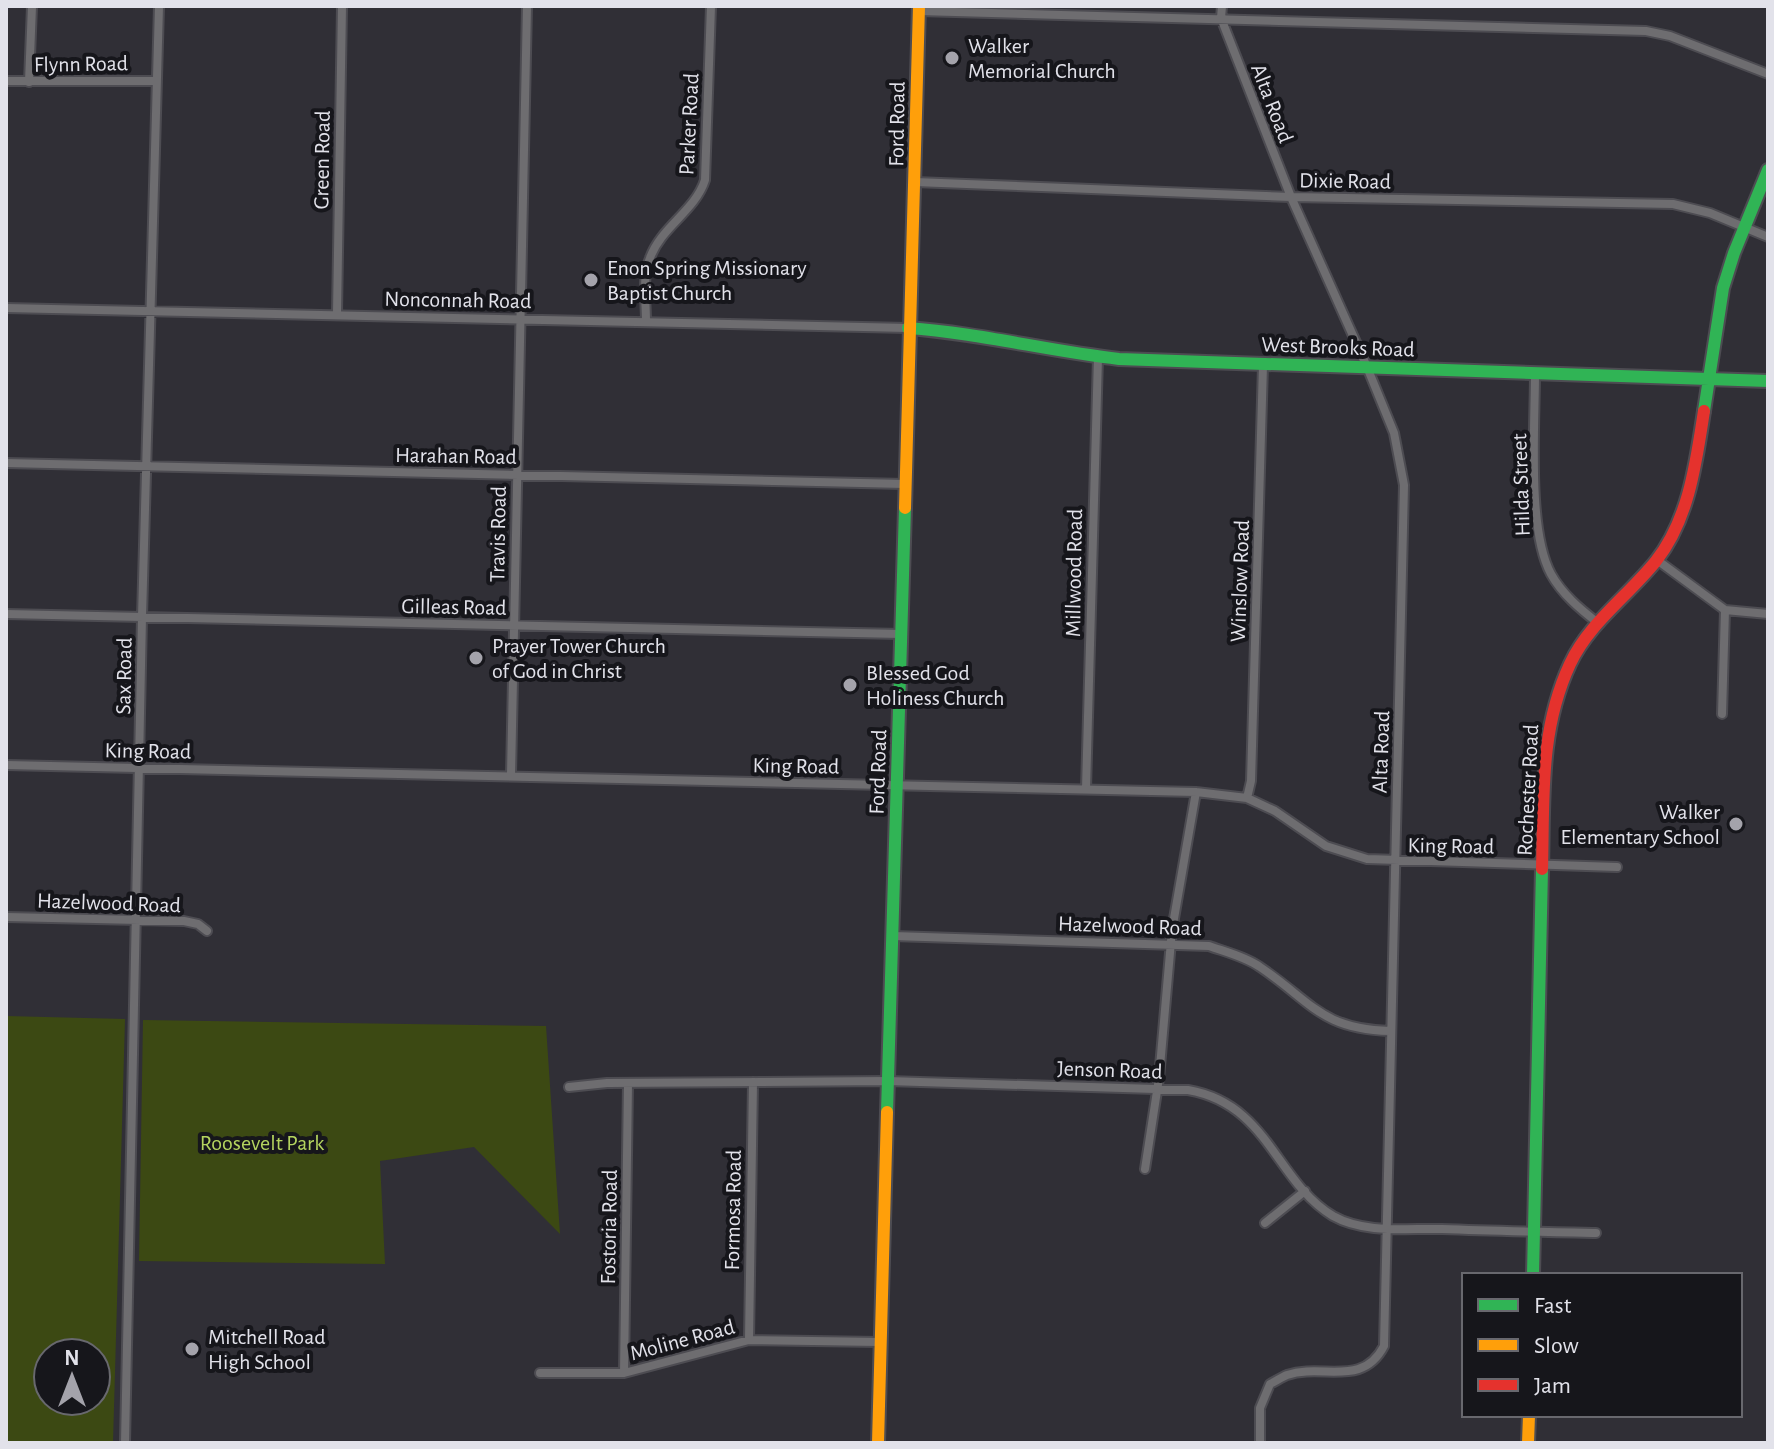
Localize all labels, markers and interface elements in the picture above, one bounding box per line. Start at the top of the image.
place label: Walker Memorial Church [968,35,1116,82]
marker: Walker Memorial Church [943,49,961,67]
street label: Flynn Road [34,52,128,76]
street label: Alta Road [1247,61,1297,146]
street label: Parker Road [675,72,703,176]
street label: Ford Road [885,81,909,167]
street label: Green Road [310,110,334,210]
street label: Dixie Road [1299,169,1391,193]
place label: Enon Spring Missionary Baptist Church [607,257,807,304]
marker: Enon Spring Missionary Baptist Church [582,271,600,289]
street label: Nonconnah Road [384,288,532,312]
street label: West Brooks Road [1261,333,1415,361]
street label: Hilda Street [1508,433,1534,537]
street label: Harahan Road [395,444,517,468]
street label: Travis Road [486,486,510,582]
street label: Millwood Road [1062,509,1086,637]
street label: Winslow Road [1227,519,1253,643]
street label: Gilleas Road [401,595,507,619]
place label: Prayer Tower Church of God in Christ [492,635,666,682]
street label: Sax Road [112,637,136,715]
marker: Prayer Tower Church of God in Christ [467,649,485,667]
place label: Blessed God Holiness Church [866,662,1004,709]
marker: Blessed God Holiness Church [841,676,859,694]
street label: Alta Road [1369,710,1393,794]
street label: Rochester Road [1514,724,1542,856]
street label: Ford Road [866,729,890,815]
street label: King Road [104,739,192,763]
street label: King Road [752,754,840,778]
place label: Walker Elementary School [1560,801,1720,848]
marker: Walker Elementary School [1727,815,1745,833]
street label: King Road [1407,834,1495,858]
street label: Hazelwood Road [37,889,181,917]
street label: Hazelwood Road [1058,912,1202,940]
street label: Jenson Road [1057,1057,1163,1083]
park label: Roosevelt Park [200,1132,324,1154]
street label: Formosa Road [721,1150,745,1270]
street label: Fostoria Road [597,1169,621,1285]
legend [1462,1273,1742,1417]
text: Fast [1534,1294,1572,1318]
street label: Moline Road [628,1315,737,1364]
place label: Mitchell Road High School [208,1326,326,1373]
text: Slow [1534,1334,1579,1358]
north arrow [32,1337,112,1417]
marker: Mitchell Road High School [183,1340,201,1358]
text: N [64,1347,80,1369]
text: Jam [1534,1374,1571,1398]

